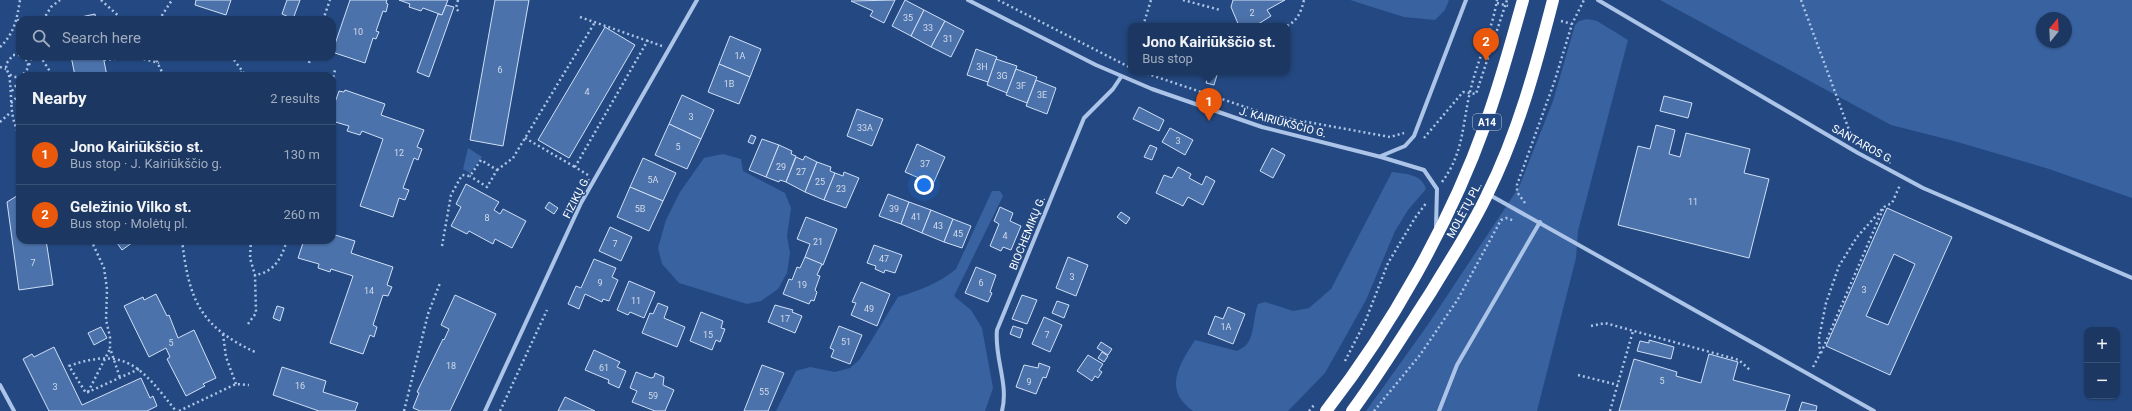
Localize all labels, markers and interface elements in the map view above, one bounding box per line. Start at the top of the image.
house number: 2 [1249,8,1255,18]
north arrow [2036,12,2072,48]
house number: 35 [903,13,913,23]
search box [16,16,336,60]
house number: 33 [923,23,933,33]
popup [1128,23,1290,75]
icon: search [30,27,52,49]
house number: 10 [353,27,363,37]
pin: 2 [1473,28,1499,61]
text: Search here [62,29,141,47]
text: Jono Kairiūkščio st. [1142,33,1276,51]
house number: 31 [943,34,953,44]
house number: 1A [735,51,746,61]
text: Bus stop [1142,51,1193,66]
house number: 3H [976,62,988,72]
house number: 6 [497,65,503,75]
house number: 3G [996,71,1008,81]
house number: 1B [724,79,735,89]
house number: 3F [1016,81,1026,91]
house number: 4 [584,87,590,97]
text: Nearby [32,88,87,108]
pin: 1 [1196,88,1222,121]
house number: 3E [1037,90,1047,100]
text: 2 results [270,91,320,106]
street label: J. KAIRIŪKŠČIO G. [1238,104,1328,140]
house number: 3 [688,112,694,122]
road number: A14 [1473,114,1501,130]
street label: SANTAROS G. [1830,122,1896,167]
house number: 33A [857,123,873,133]
house number: 3 [1175,136,1181,146]
text: Jono Kairiūkščio st. [70,138,204,156]
house number: 5 [675,142,681,152]
text: 1 [41,147,49,162]
text: 130 m [283,147,320,162]
house number: 12 [394,148,404,158]
text: Bus stop · J. Kairiūkščio g. [70,156,222,171]
house number: 37 [920,159,930,169]
house number: 29 [776,162,786,172]
house number: 27 [796,167,806,177]
street label: FIZIKŲ G. [560,174,593,221]
house number: 5A [648,175,659,185]
your location [914,175,934,195]
house number: 25 [815,177,825,187]
street label: MOLĖTŲ PL. [1444,180,1485,241]
house number: 23 [836,184,846,194]
street label: BIOCHEMIKŲ G. [1007,194,1048,272]
house number: 11 [1688,197,1698,207]
text: Geležinio Vilko st. [70,198,192,216]
house number: 5B [635,204,646,214]
house number: 39 [889,204,899,214]
text: 2 [41,207,49,222]
text: 260 m [283,207,320,222]
house number: 41 [911,212,921,222]
house number: 8 [484,213,490,223]
text: Bus stop · Molėtų pl. [70,216,188,231]
house number: 43 [933,221,943,231]
house number: 45 [953,229,963,239]
house number: 4 [1002,231,1008,241]
house number: 21 [813,237,823,247]
house number: 7 [612,239,618,249]
house number: 47 [879,254,889,264]
house number: 7 [30,258,36,268]
house number: 3 [1069,272,1075,282]
house number: 9 [597,278,603,288]
house number: 6 [978,278,984,288]
house number: 19 [797,280,807,290]
house number: 3 [1861,285,1867,295]
house number: 14 [364,286,374,296]
house number: 11 [631,296,641,306]
house number: 49 [864,304,874,314]
house number: 17 [780,314,790,324]
house number: 1A [1221,322,1232,332]
map controls [2084,327,2120,399]
button: + [2084,327,2120,363]
house number: 15 [703,330,713,340]
house number: 7 [1044,330,1050,340]
house number: 51 [841,337,851,347]
house number: 5 [168,338,174,348]
house number: 18 [446,361,456,371]
house number: 61 [599,363,609,373]
button: − [2084,363,2120,399]
house number: 5 [1659,376,1665,386]
house number: 9 [1026,377,1032,387]
house number: 16 [295,381,305,391]
house number: 3 [52,382,58,392]
house number: 55 [759,387,769,397]
house number: 59 [648,391,658,401]

